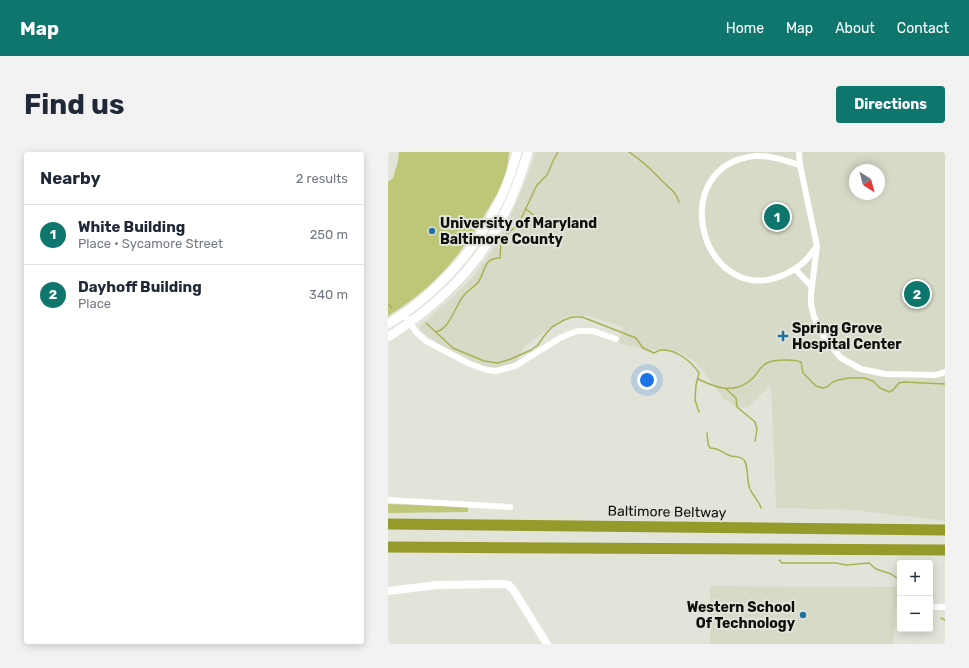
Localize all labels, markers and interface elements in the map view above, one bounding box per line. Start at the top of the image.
text: Map [20,17,59,40]
text: Home [726,20,764,37]
text: Map [786,20,813,37]
text: About [835,20,875,37]
text: Contact [897,20,949,37]
button: Directions [836,86,945,123]
text: Find us [24,88,124,121]
north arrow [849,164,885,200]
text: Nearby [40,168,101,188]
text: 2 results [296,171,348,186]
pin: 1 [764,202,790,232]
place label: University of Maryland Baltimore County [440,215,597,248]
text: White Building [78,218,185,236]
marker: University of Maryland Baltimore County [427,226,437,236]
text: 1 [50,227,56,242]
text: 250 m [310,227,348,242]
text: Place · Sycamore Street [78,236,223,251]
text: Dayhoff Building [78,278,202,296]
pin: 2 [904,279,930,309]
text: 2 [49,287,57,302]
text: 340 m [309,287,348,302]
text: Place [78,296,111,311]
place label: Spring Grove Hospital Center [792,320,902,353]
marker: Spring Grove Hospital Center [777,330,789,342]
your location [637,370,657,390]
street label: Baltimore Beltway [608,502,727,522]
map controls [897,560,933,632]
button: + [897,560,933,596]
button: − [897,596,933,632]
place label: Western School Of Technology [687,599,796,632]
marker: Western School Of Technology [798,610,808,620]

